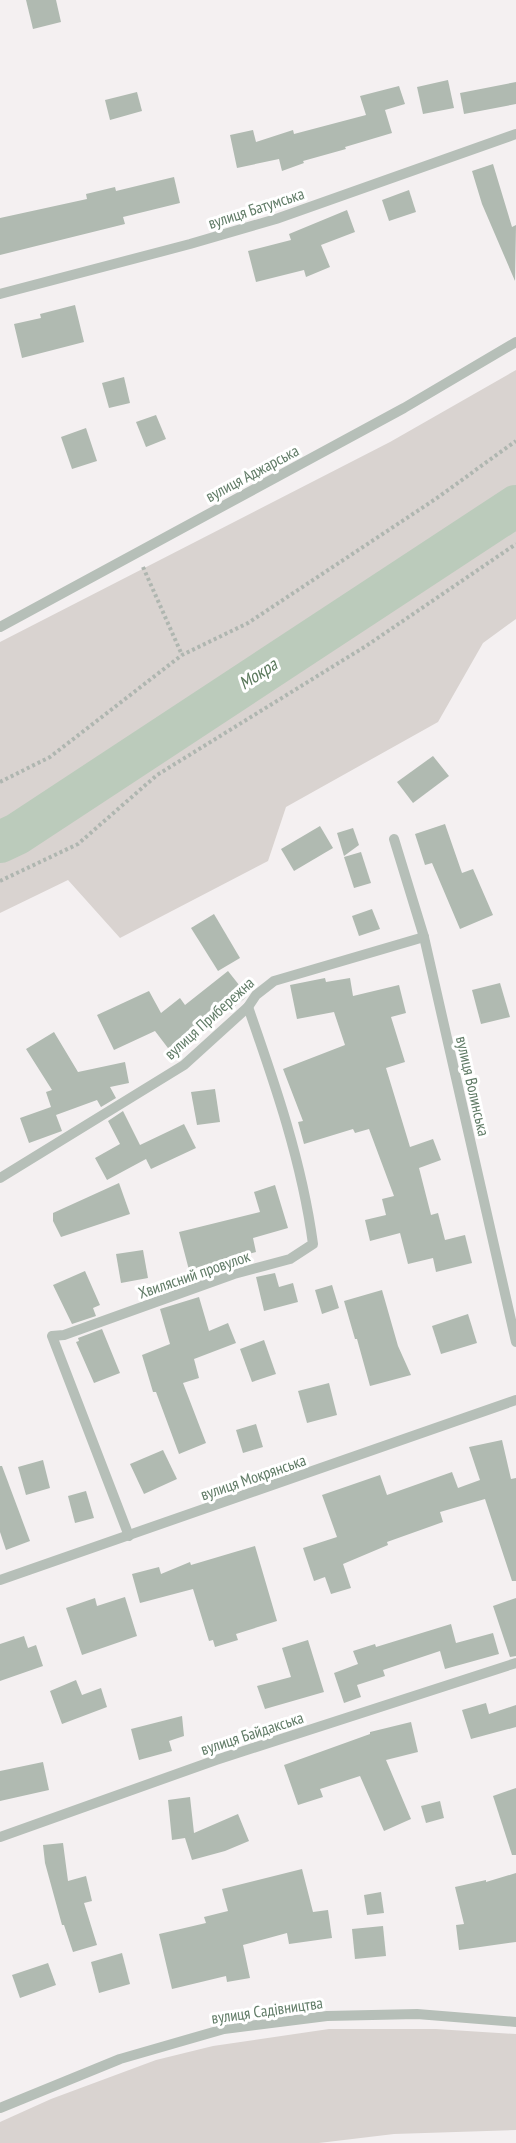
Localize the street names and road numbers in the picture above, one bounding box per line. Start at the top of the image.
street label: вулиця Батумська [205,183,307,233]
street label: вулиця Аджарська [202,440,302,506]
street label: вулиця Прибережна [160,972,258,1064]
street label: вулиця Волинська [452,1034,494,1138]
street label: Хвилясний провулок [135,1245,253,1302]
street label: вулиця Мокрянська [198,1450,308,1504]
street label: вулиця Байдакська [198,1707,306,1759]
street label: вулиця Садівництва [210,1992,324,2028]

